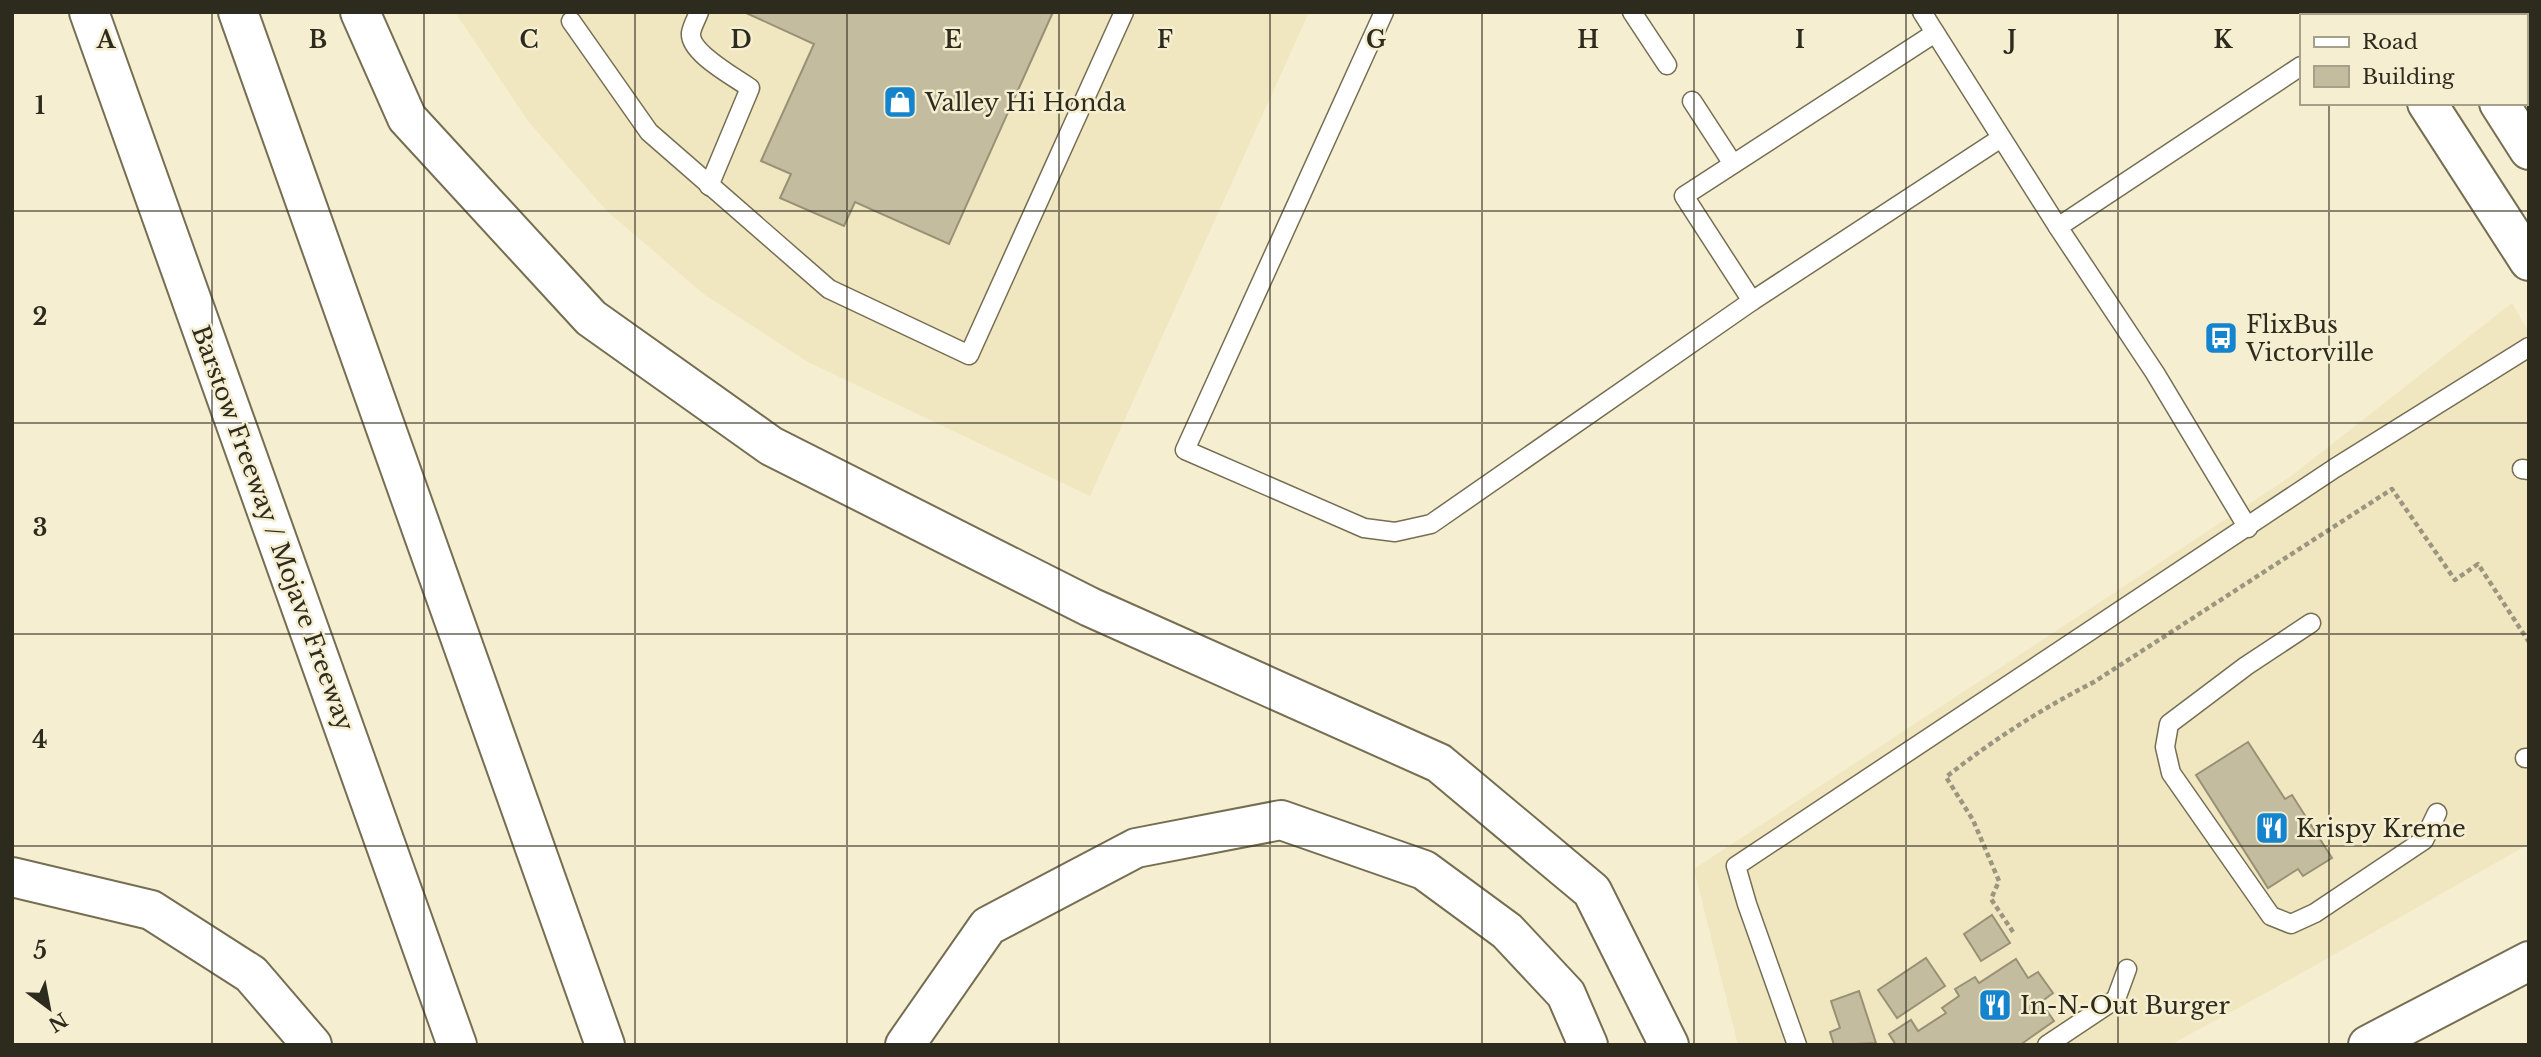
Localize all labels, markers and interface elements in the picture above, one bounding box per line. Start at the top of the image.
legend [2300,14,2527,105]
text: A [96,26,117,54]
text: B [309,26,327,54]
text: C [520,26,538,54]
text: D [730,26,752,54]
text: E [944,26,962,54]
text: F [1157,26,1173,54]
text: G [1366,26,1386,54]
text: H [1577,26,1599,54]
text: I [1795,26,1805,54]
text: J [2003,26,2017,54]
text: K [2214,26,2234,54]
text: Road [2362,29,2418,55]
text: Building [2362,64,2455,90]
shop icon: Valley Hi Honda [881,83,919,121]
place label: Valley Hi Honda [924,88,1127,117]
text: 1 [35,92,45,120]
text: 2 [33,303,47,331]
place label: FlixBus Victorville [2245,310,2374,367]
bus stop icon: FlixBus Victorville [2202,319,2240,357]
street label: Barstow Freeway / Mojave Freeway [186,321,360,735]
text: 3 [33,514,47,542]
text: 4 [32,726,48,754]
restaurant icon: Krispy Kreme [2253,809,2291,847]
place label: Krispy Kreme [2296,814,2466,843]
text: 5 [33,937,47,965]
north arrow [14,973,84,1043]
restaurant icon: In-N-Out Burger [1976,986,2014,1024]
place label: In-N-Out Burger [2020,991,2230,1020]
text: N [44,1008,71,1037]

